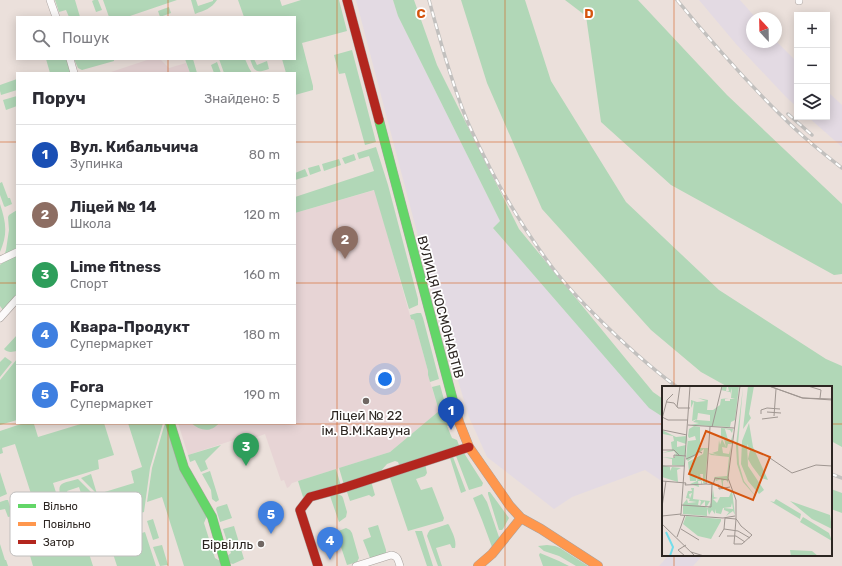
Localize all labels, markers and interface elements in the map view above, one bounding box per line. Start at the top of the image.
text: C [416,6,426,21]
text: D [584,6,594,21]
north arrow [746,12,782,48]
map controls [794,12,830,120]
button: + [794,12,830,48]
search box [16,16,296,60]
icon: search [30,27,52,49]
text: Пошук [62,29,109,47]
button: − [794,48,830,84]
button: layers [794,84,830,120]
text: Поруч [32,88,86,108]
text: Знайдено: 5 [204,91,280,106]
text: Вул. Кибальчича [70,138,198,156]
text: 1 [42,147,48,162]
text: 80 m [249,147,280,162]
text: Зупинка [70,156,123,171]
text: Ліцей № 14 [70,198,156,216]
text: 2 [41,207,49,222]
text: 120 m [244,207,280,222]
text: Школа [70,216,111,231]
pin: 2 [332,226,358,259]
street label: ВУЛИЦЯ КОСМОНАВТІВ [414,234,467,380]
text: Lime fitness [70,258,161,276]
text: 3 [41,267,49,282]
text: 160 m [244,267,280,282]
text: Спорт [70,276,108,291]
text: Квара-Продукт [70,318,190,336]
text: 4 [41,327,49,342]
text: 180 m [243,327,280,342]
text: Супермаркет [70,336,153,351]
your location [375,369,395,389]
text: Fora [70,378,104,396]
inset map [662,386,832,556]
text: 5 [41,387,49,402]
text: 190 m [244,387,280,402]
text: Супермаркет [70,396,153,411]
marker: Ліцей № 22 ім. В.М.Кавуна [361,396,371,406]
pin: 1 [438,397,464,430]
place label: Ліцей № 22 ім. В.М.Кавуна [322,408,410,438]
pin: 3 [233,433,259,466]
legend [10,492,142,556]
text: Вільно [43,500,78,513]
pin: 5 [258,501,284,534]
text: Повільно [43,518,91,531]
pin: 4 [317,527,343,560]
text: Затор [43,536,74,549]
place label: Бірвілль [202,537,253,552]
marker: Бірвілль [256,539,266,549]

